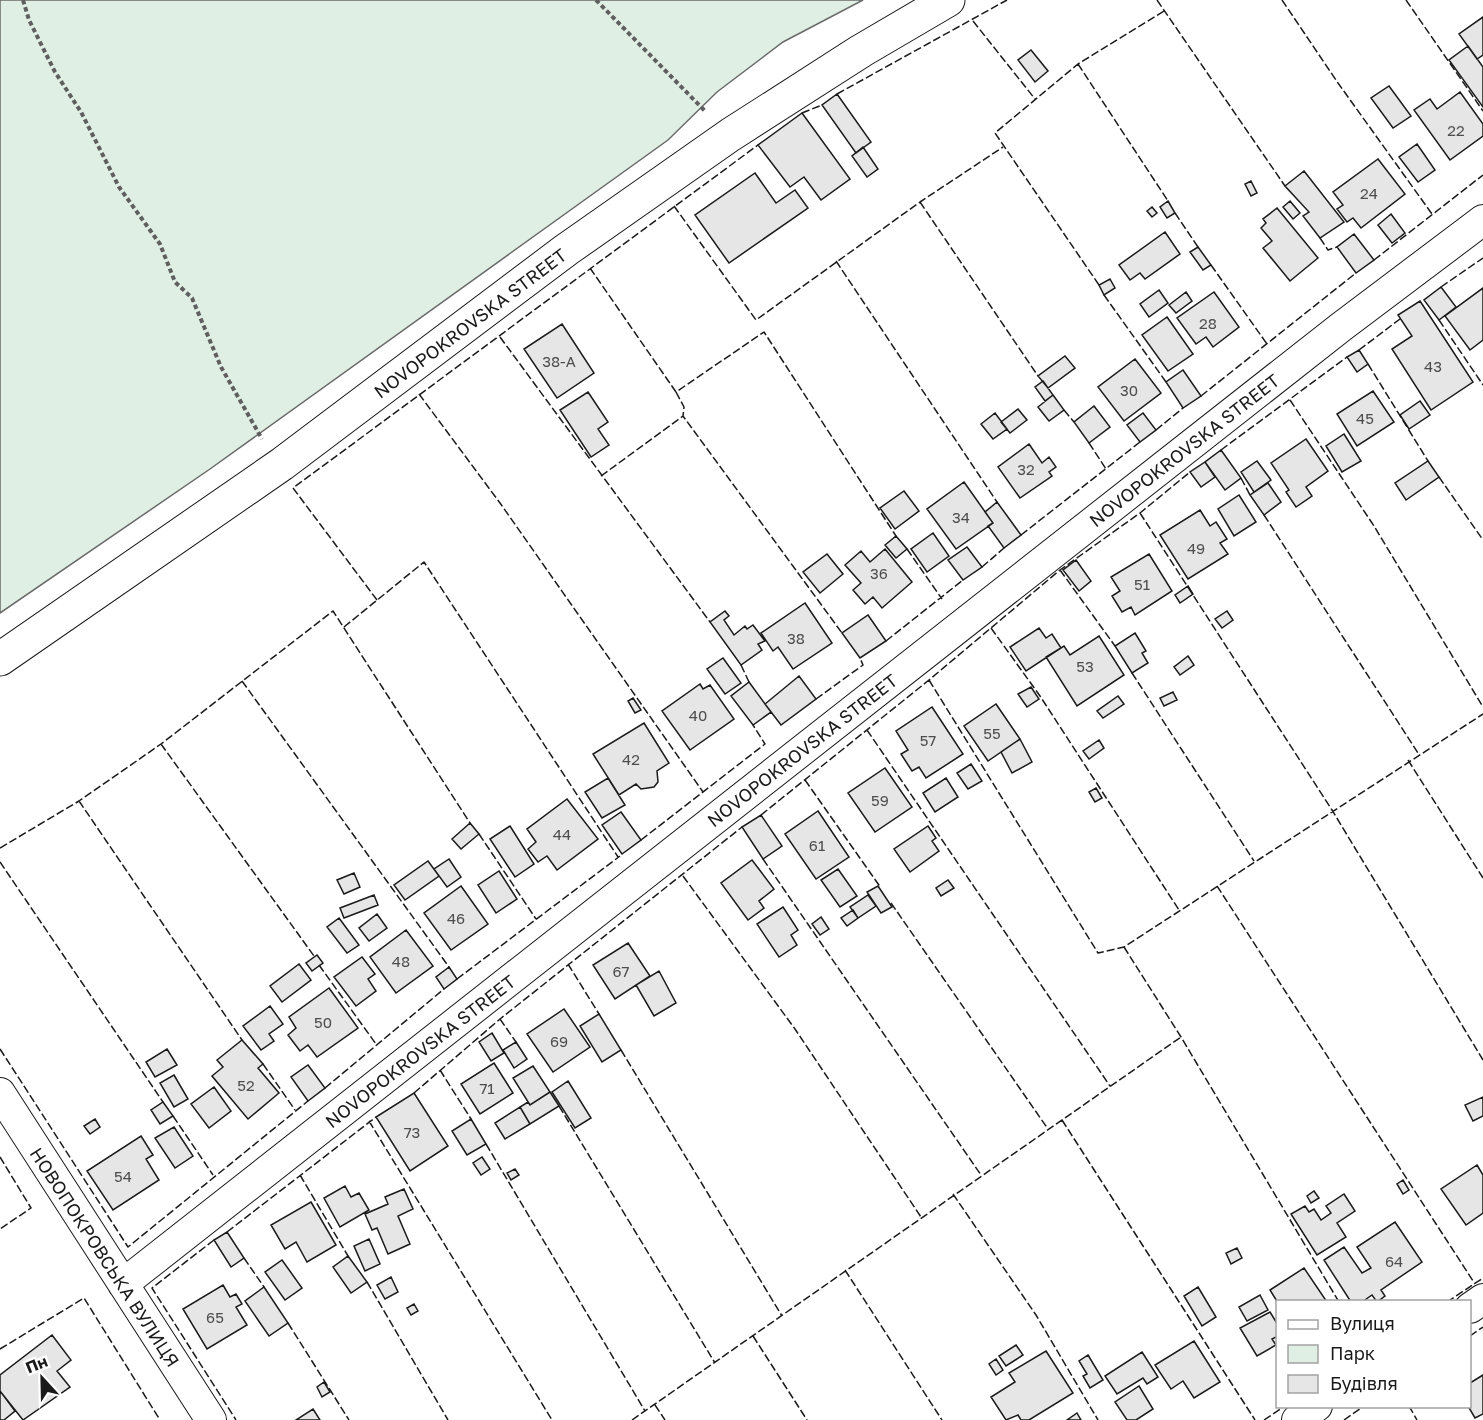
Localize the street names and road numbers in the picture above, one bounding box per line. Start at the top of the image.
street label: NOVOPOKROVSKA STREET [370,243,570,403]
street label: NOVOPOKROVSKA STREET [1085,369,1283,531]
street label: NOVOPOKROVSKA STREET [703,669,901,831]
street label: NOVOPOKROVSKA STREET [321,970,519,1132]
street label: НОВОПОКРОВСЬКА ВУЛИЦЯ [26,1143,184,1371]

